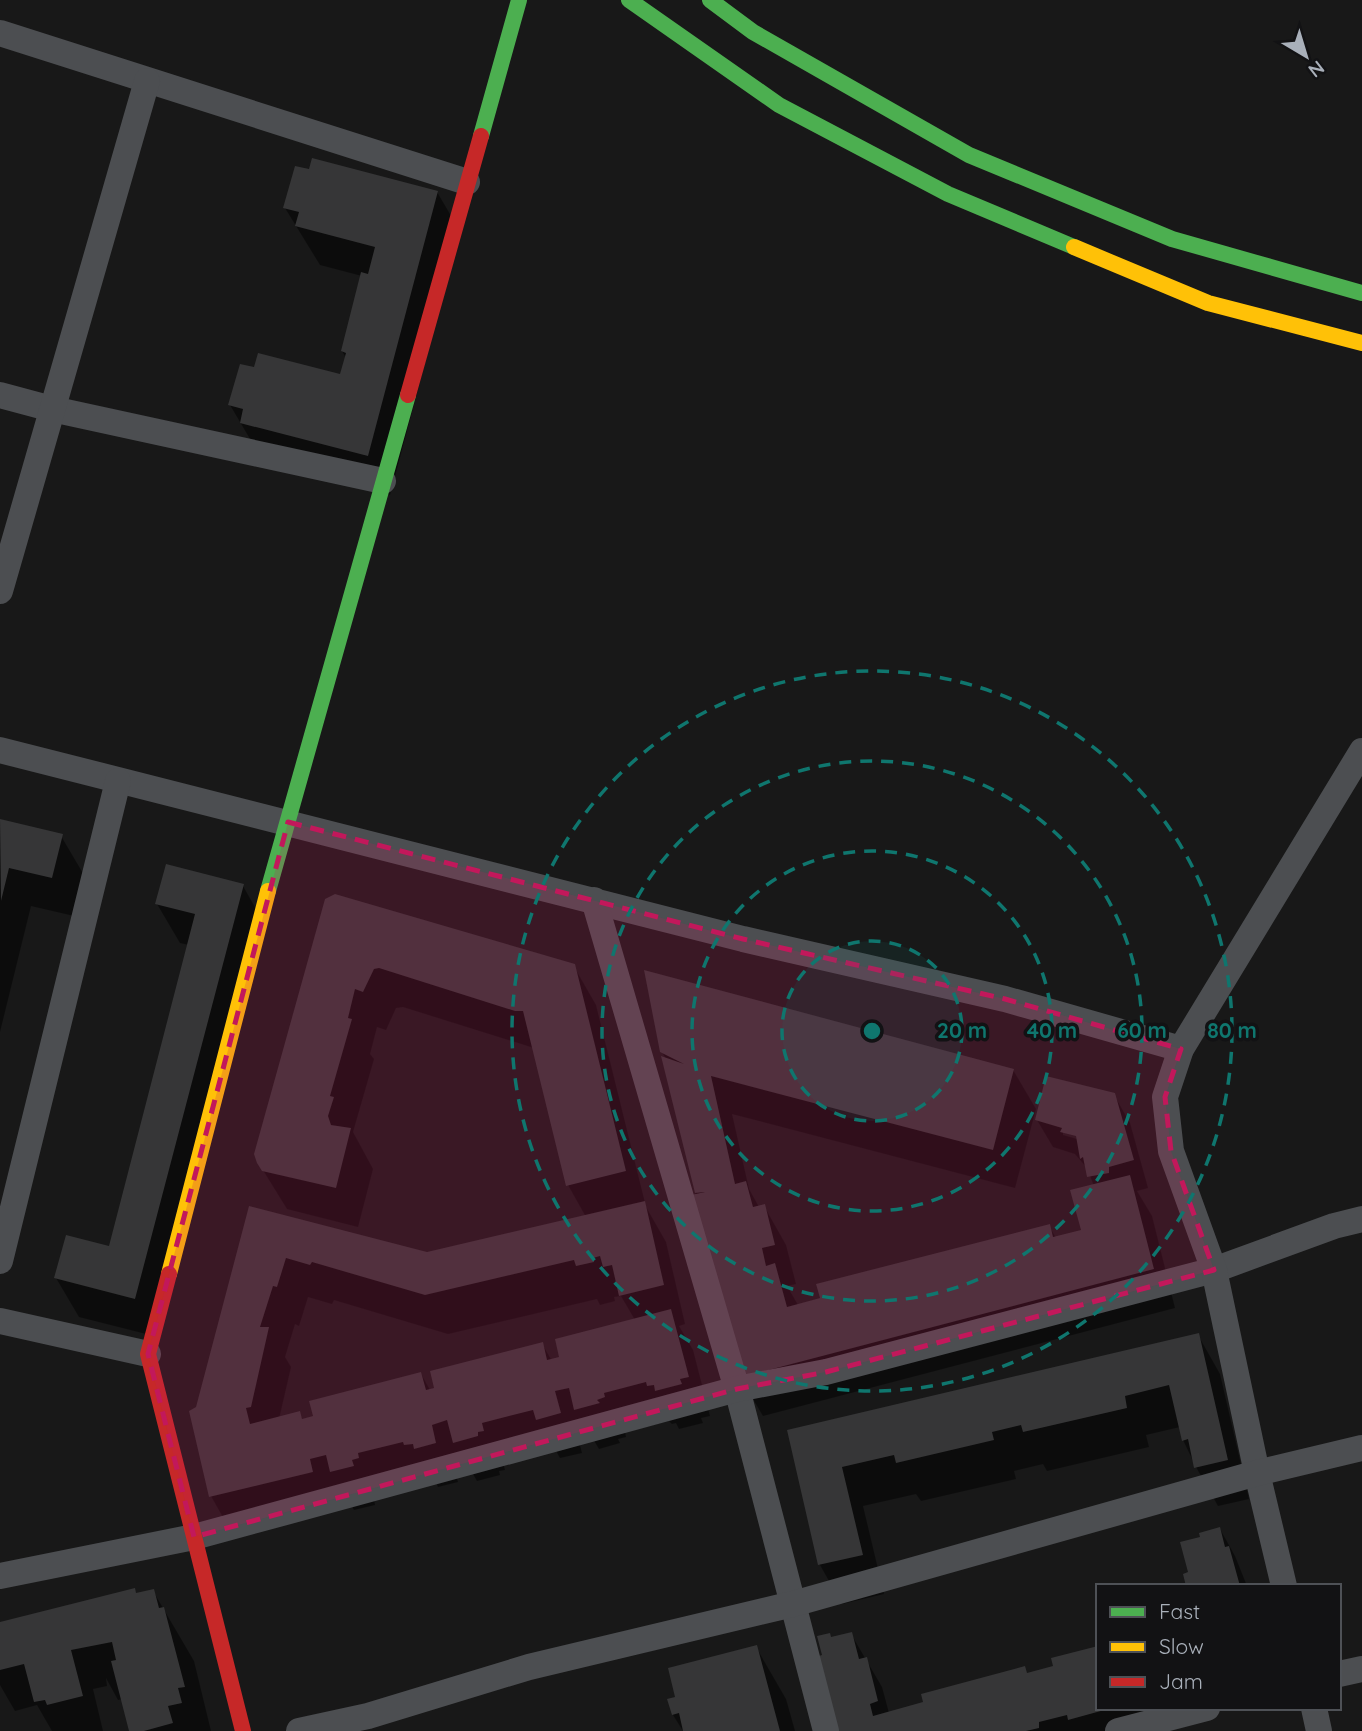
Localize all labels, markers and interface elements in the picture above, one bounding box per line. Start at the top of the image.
north arrow [1271,21,1341,91]
text: N [1304,56,1329,83]
text: 20 m [937,1017,987,1043]
text: 40 m [1027,1017,1077,1043]
text: 60 m [1117,1017,1167,1043]
text: 80 m [1207,1017,1257,1043]
centre of rings [860,1019,884,1043]
legend [1096,1584,1341,1710]
text: Fast [1159,1598,1200,1624]
text: Slow [1159,1633,1204,1659]
text: Jam [1159,1668,1203,1694]

